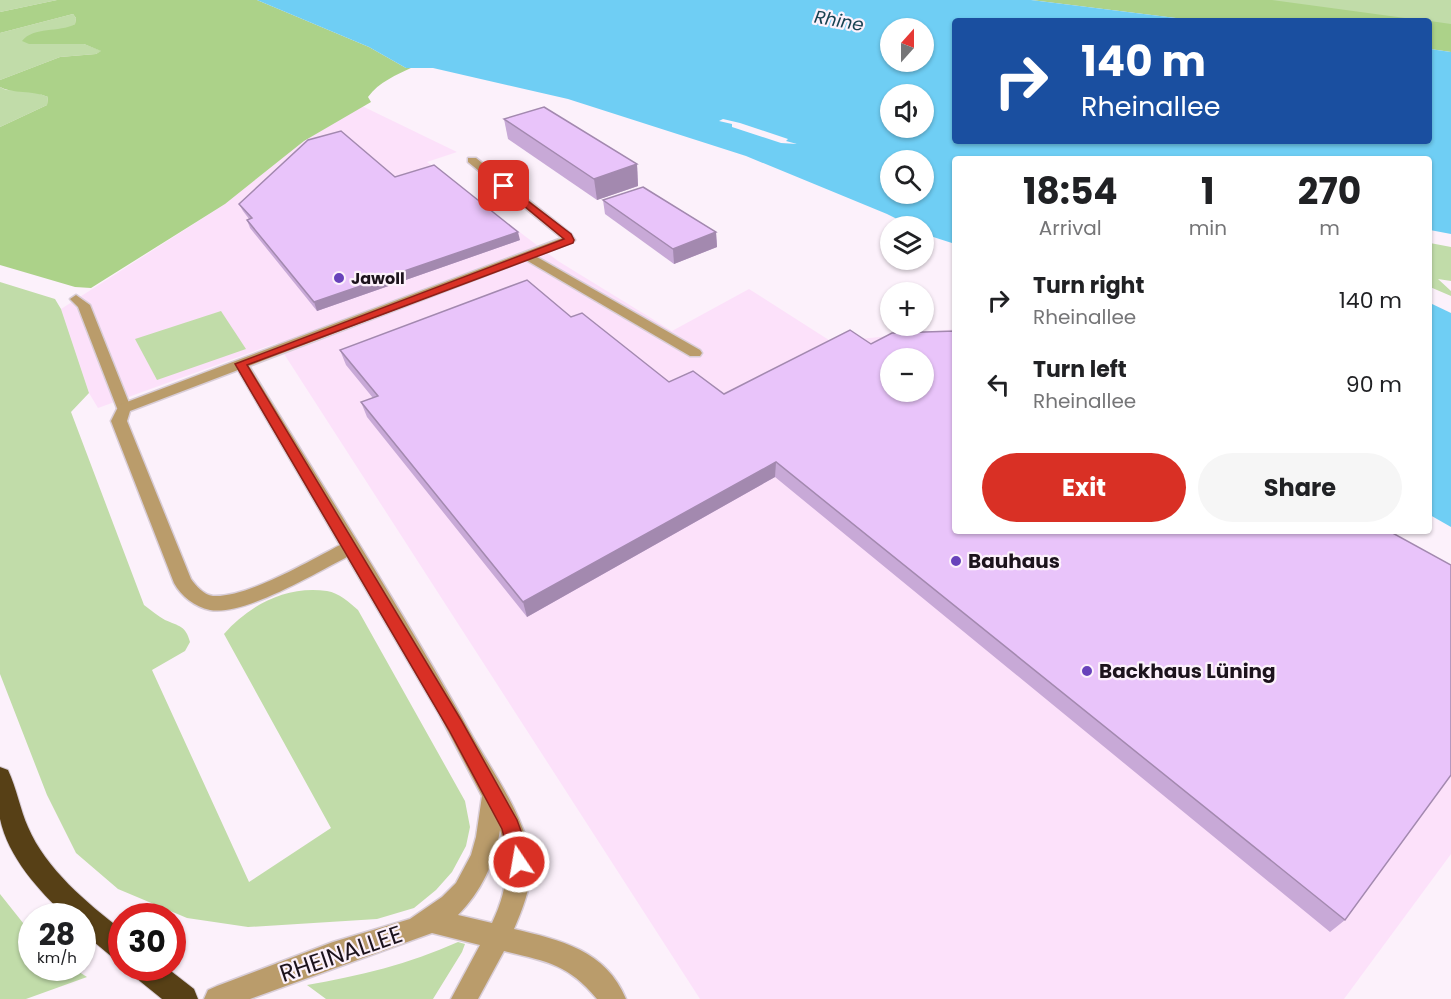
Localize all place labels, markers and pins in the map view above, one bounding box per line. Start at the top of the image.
pin [478,160,529,211]
place label: Jawoll [351,267,405,290]
marker: Jawoll [332,271,346,285]
place label: Bauhaus [968,547,1060,575]
marker: Bauhaus [949,554,963,568]
place label: Backhaus Lüning [1099,657,1276,685]
marker: Backhaus Lüning [1080,664,1094,678]

